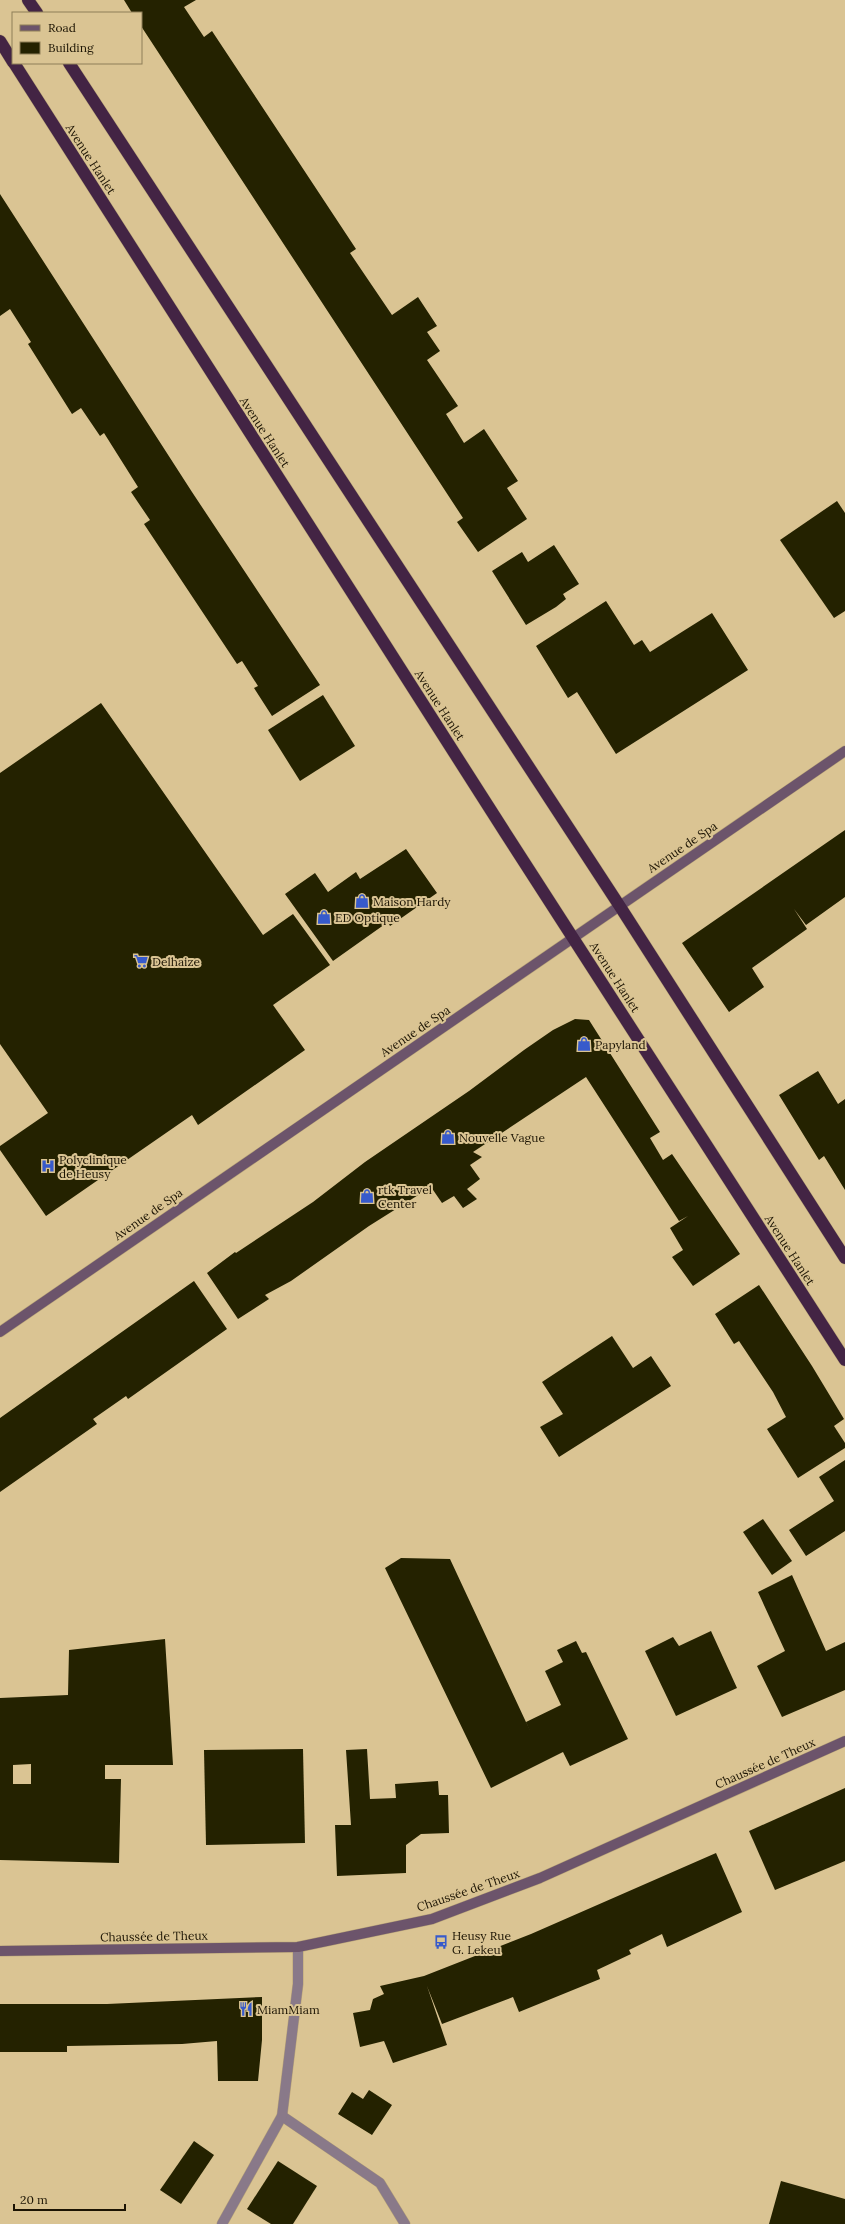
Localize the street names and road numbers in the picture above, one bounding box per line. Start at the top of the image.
street label: Avenue Hanlet [62,120,120,197]
street label: Avenue Hanlet [236,393,294,470]
street label: Avenue Hanlet [411,666,469,743]
street label: Avenue de Spa [643,818,720,876]
street label: Avenue Hanlet [586,938,644,1015]
street label: Avenue de Spa [376,1002,453,1060]
street label: Avenue de Spa [110,1185,185,1244]
street label: Avenue Hanlet [761,1211,819,1288]
street label: Chaussée de Theux [713,1734,818,1792]
street label: Chaussée de Theux [415,1865,522,1915]
street label: Chaussée de Theux [100,1928,209,1944]

